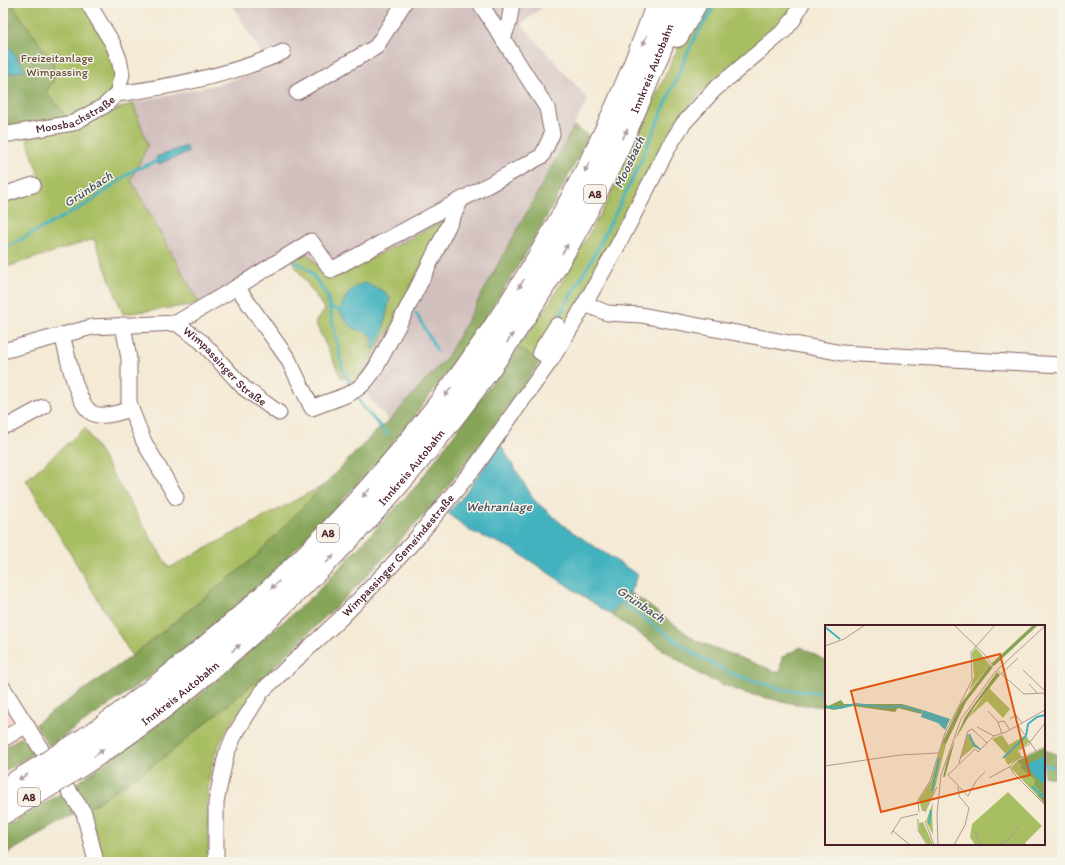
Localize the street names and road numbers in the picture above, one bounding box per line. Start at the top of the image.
street label: Innkreis Autobahn [627,21,677,116]
street label: Moosbachstraße [35,92,118,136]
road number: A8 [584,185,606,203]
street label: Wimpassinger Straße [181,324,270,409]
street label: Innkreis Autobahn [375,426,448,509]
street label: Wimpassinger Gemeindestraße [339,491,457,620]
road number: A8 [317,524,339,542]
street label: Innkreis Autobahn [138,658,222,729]
road number: A8 [18,788,40,806]

